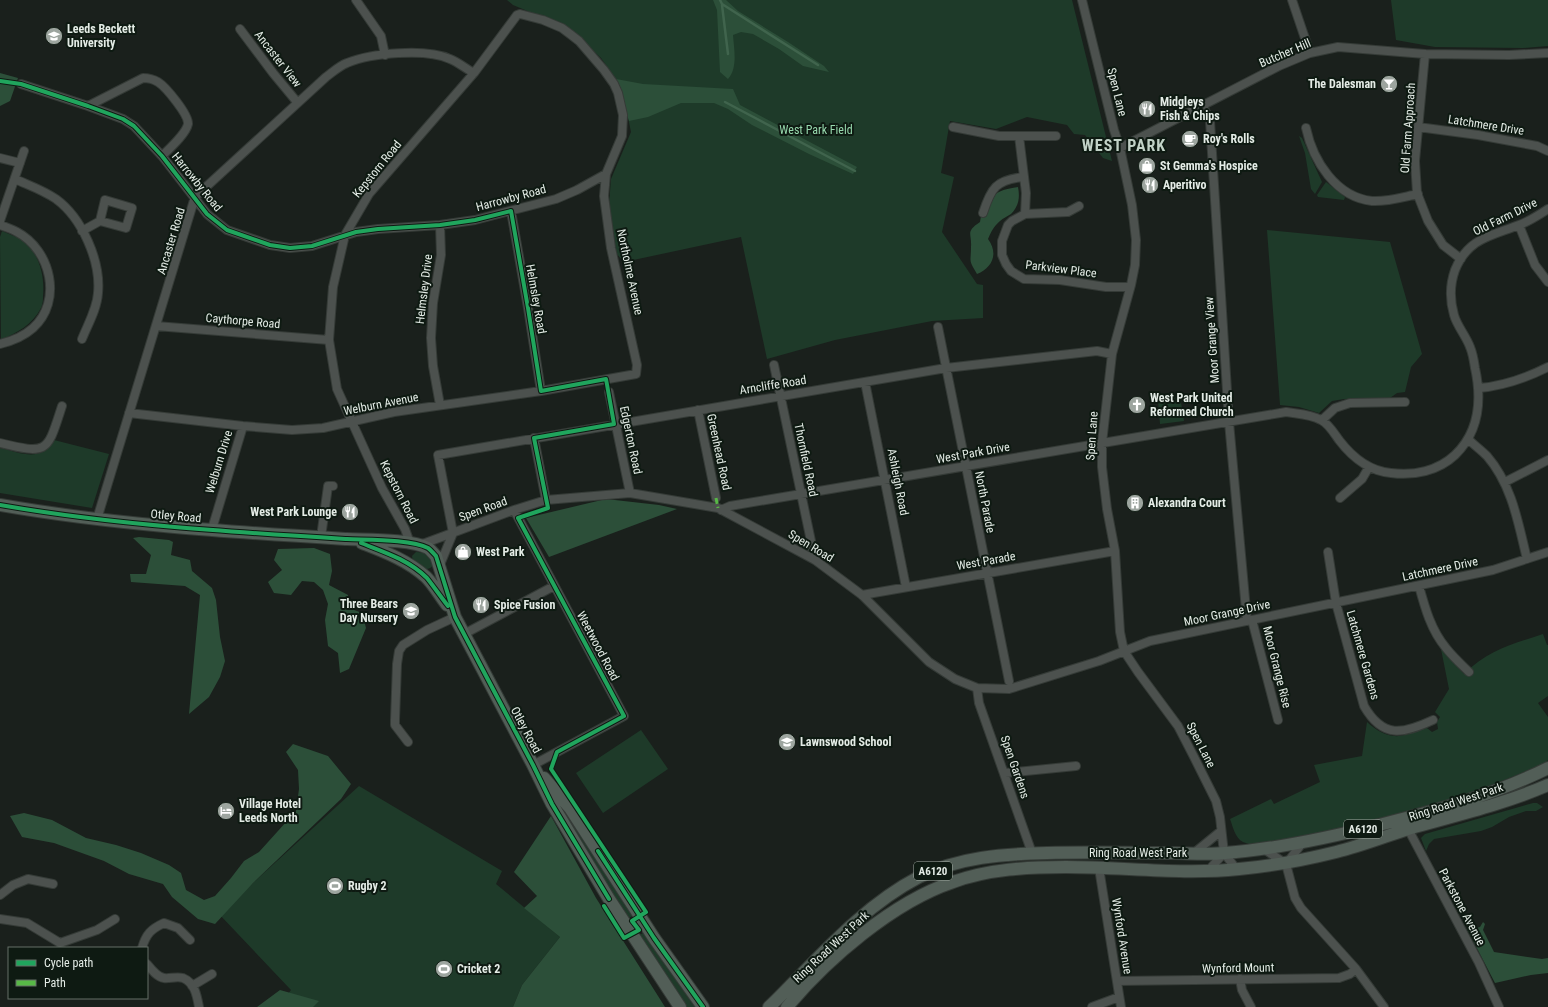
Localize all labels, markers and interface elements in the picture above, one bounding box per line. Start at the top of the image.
place label: Leeds Beckett University [67,22,135,50]
school or university icon: Leeds Beckett University [44,26,64,46]
street label: Ancaster View [252,28,305,90]
street label: Butcher Hill [1257,36,1313,70]
street label: Spen Lane [1104,66,1130,118]
bar icon: The Dalesman [1379,74,1399,94]
place label: The Dalesman [1308,77,1376,91]
street label: Old Farm Approach [1398,82,1418,174]
place label: Midgleys Fish & Chips [1160,95,1220,123]
restaurant icon: Midgleys Fish & Chips [1137,99,1157,119]
street label: Latchmere Drive [1447,112,1525,138]
park label: West Park Field [779,123,853,137]
cafe icon: Roy's Rolls [1180,129,1200,149]
place label: Roy's Rolls [1203,132,1255,146]
district label: WEST PARK [1082,136,1166,155]
street label: Kepstorn Road [350,138,404,200]
street label: Harrowby Road [169,150,225,214]
shop icon: St Gemma's Hospice [1137,156,1157,176]
place label: St Gemma's Hospice [1160,159,1258,173]
restaurant icon: Aperitivo [1140,175,1160,195]
place label: Aperitivo [1163,178,1207,192]
street label: Harrowby Road [474,182,548,214]
street label: Old Farm Drive [1471,195,1540,239]
street label: Ancaster Road [154,206,188,276]
street label: Northolme Avenue [614,228,646,317]
street label: Helmsley Drive [413,253,435,325]
street label: Parkview Place [1025,258,1098,280]
street label: Helmsley Road [523,263,549,335]
street label: Moor Grange View [1202,296,1222,384]
street label: Caythorpe Road [205,311,281,331]
street label: Arncliffe Road [739,373,807,397]
street label: Welburn Avenue [342,390,420,418]
place label: West Park United Reformed Church [1150,391,1234,419]
church icon: West Park United Reformed Church [1127,395,1147,415]
street label: Edgerton Road [617,405,645,475]
street label: Spen Lane [1083,411,1101,461]
street label: Greenhead Road [704,413,734,491]
street label: Thornfield Road [791,422,821,498]
street label: Welburn Drive [203,428,235,495]
street label: West Park Drive [935,440,1011,466]
street label: Ashleigh Road [885,447,911,517]
street label: Kepstorn Road [377,458,421,526]
street label: North Parade [972,470,998,534]
building icon: Alexandra Court [1125,493,1145,513]
street label: Spen Road [457,494,509,524]
place label: Alexandra Court [1148,496,1226,510]
restaurant icon: West Park Lounge [340,502,360,522]
place label: West Park Lounge [250,505,337,519]
street label: Otley Road [150,507,202,525]
street label: Spen Road [786,527,836,565]
shop icon: West Park [453,542,473,562]
place label: West Park [476,545,525,559]
street label: West Parade [956,549,1017,573]
street label: Latchmere Drive [1401,554,1479,584]
restaurant icon: Spice Fusion [471,595,491,615]
place label: Three Bears Day Nursery [340,597,399,625]
street label: Moor Grange Drive [1183,597,1272,629]
place label: Spice Fusion [494,598,555,612]
school or university icon: Three Bears Day Nursery [401,601,421,621]
street label: Weetwood Road [574,609,622,683]
street label: Latchmere Gardens [1344,609,1382,701]
street label: Moor Grange Rise [1260,624,1294,710]
street label: Otley Road [508,704,544,756]
street label: Spen Lane [1184,720,1219,770]
school or university icon: Lawnswood School [777,732,797,752]
street label: Spen Gardens [998,734,1032,800]
place label: Lawnswood School [800,735,891,749]
street label: Ring Road West Park [1407,780,1505,824]
place label: Village Hotel Leeds North [239,797,301,825]
hotel icon: Village Hotel Leeds North [216,801,236,821]
road number: A6120 [1344,820,1382,838]
street label: Ring Road West Park [1089,846,1188,860]
road number: A6120 [914,862,952,880]
street label: Parkstone Avenue [1436,866,1488,948]
sports icon: Rugby 2 [325,876,345,896]
place label: Rugby 2 [348,879,387,893]
street label: Wynford Avenue [1109,897,1135,975]
street label: Ring Road West Park [790,908,872,986]
legend [8,947,148,999]
text: Cycle path [44,956,94,970]
sports icon: Cricket 2 [434,959,454,979]
street label: Wynford Mount [1202,960,1275,976]
place label: Cricket 2 [457,962,500,976]
text: Path [44,976,66,990]

